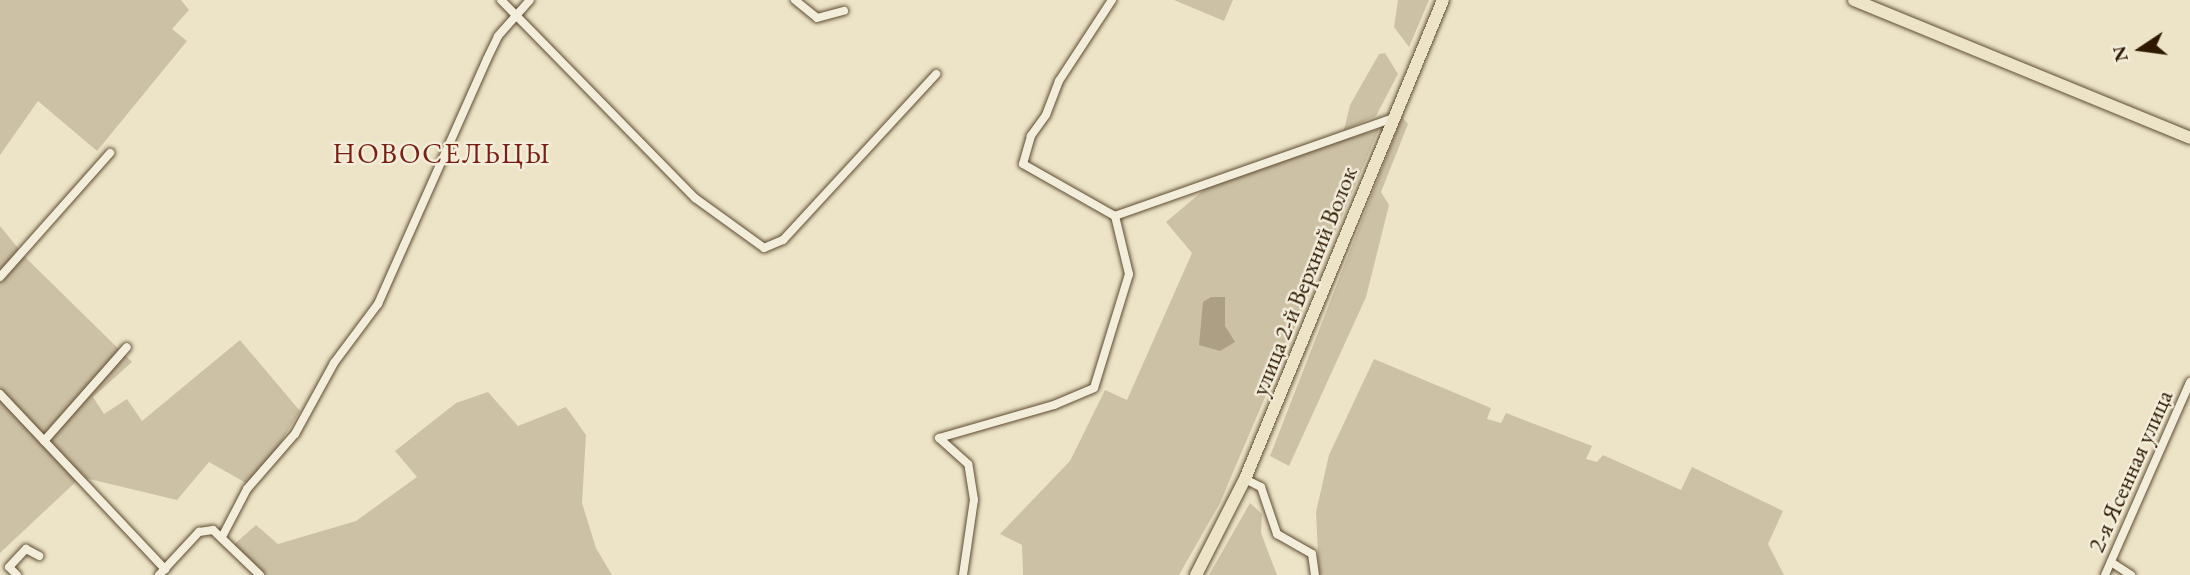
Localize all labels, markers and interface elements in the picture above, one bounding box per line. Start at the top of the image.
north arrow [2106,14,2176,84]
text: N [2106,44,2134,64]
district label: НОВОСЕЛЬЦЫ [334,136,550,170]
street label: улица 2-й Верхний Волок [1245,162,1363,400]
street label: 2-я Ясенная улица [2081,385,2179,557]

